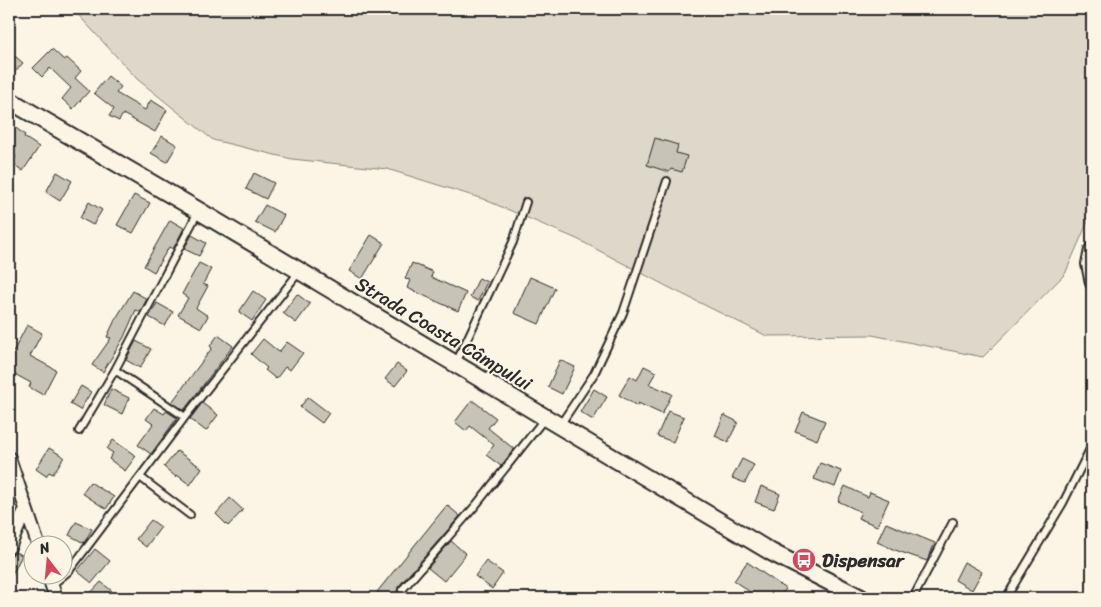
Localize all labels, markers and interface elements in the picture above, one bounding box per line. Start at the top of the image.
street label: Strada Coasta Câmpului [349,267,539,400]
north arrow [22,534,72,584]
text: N [35,535,53,562]
place label: Dispensar [822,544,906,577]
bus stop icon: Dispensar [791,547,817,573]

